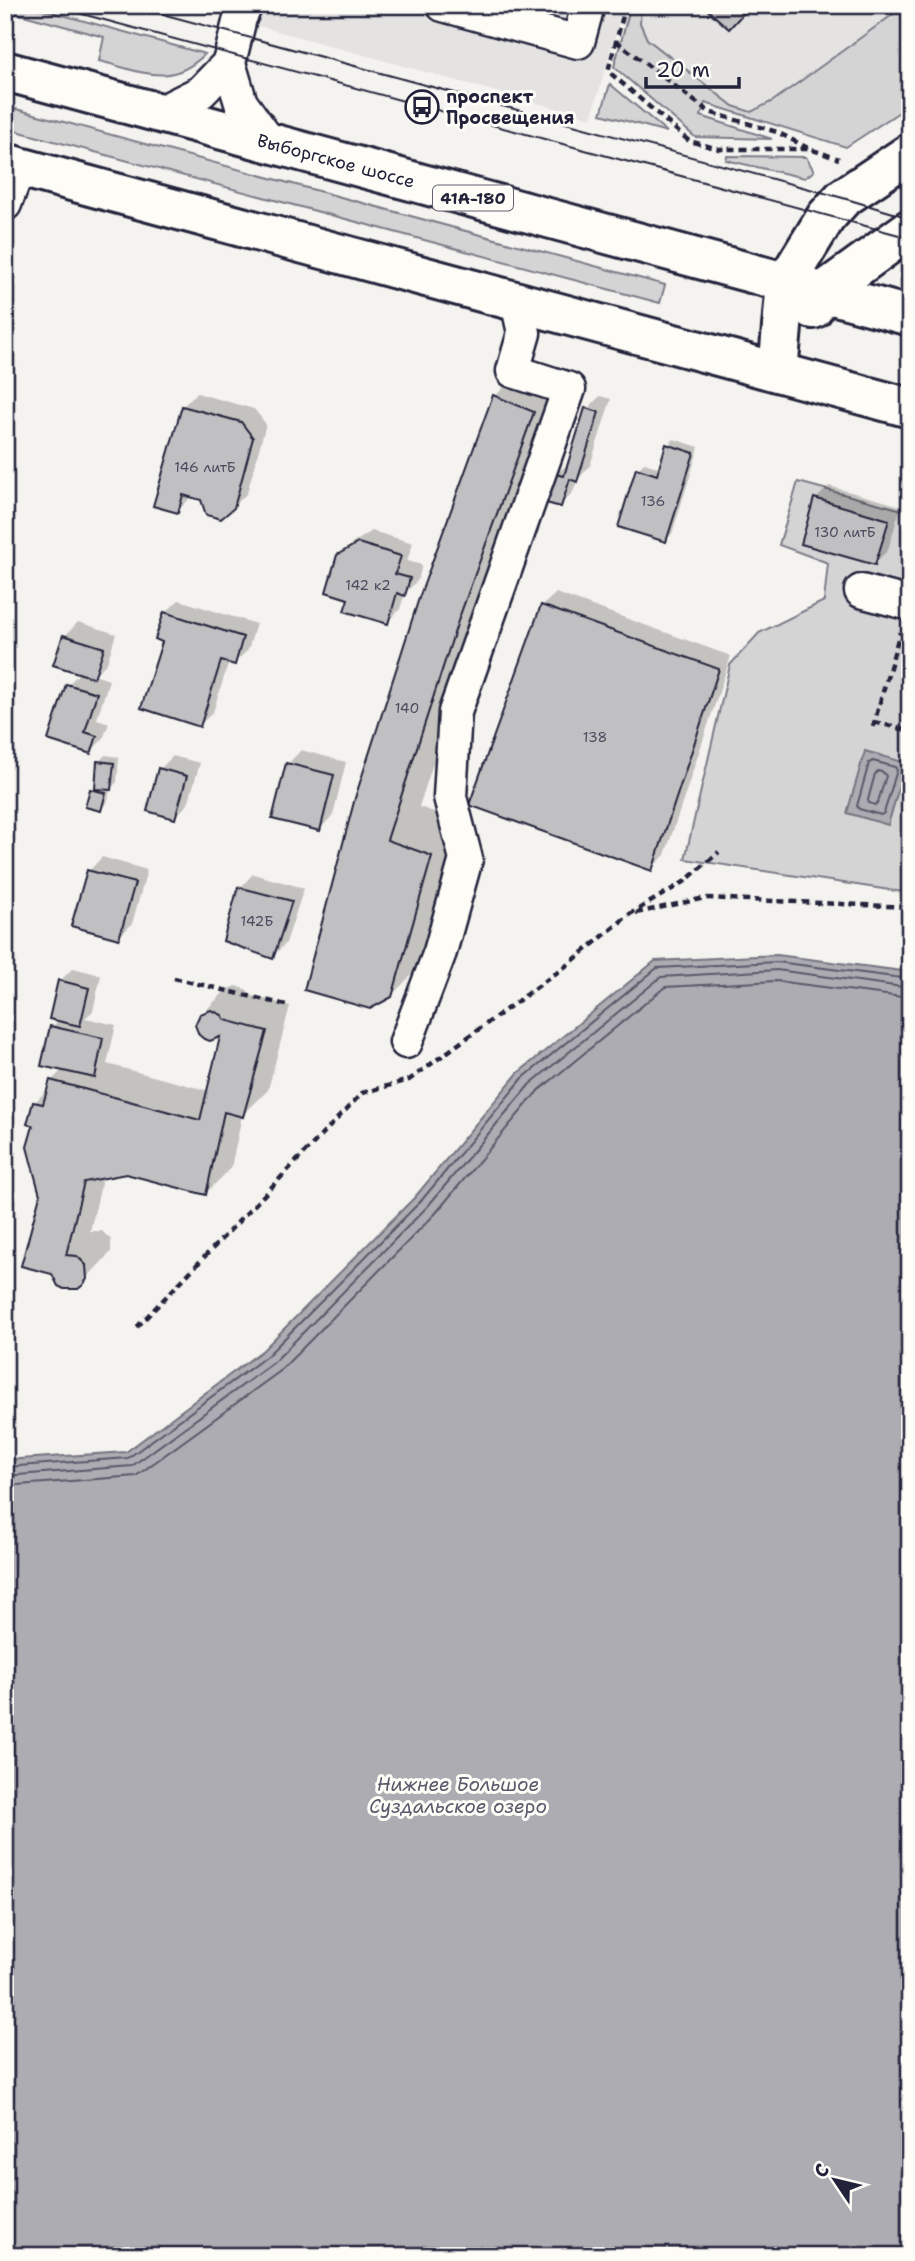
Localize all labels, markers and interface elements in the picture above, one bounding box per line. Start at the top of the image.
scale bar [646,46,738,90]
text: 20 m [656,56,710,84]
place label: проспект Просвещения [446,85,574,130]
bus stop icon: проспект Просвещения [403,88,441,126]
street label: Выборгское шоссе [255,128,417,194]
road number: 41А-180 [433,186,513,210]
house number: 146 литБ [174,458,236,476]
house number: 136 [641,492,665,510]
house number: 130 литБ [814,523,876,541]
house number: 142 к2 [345,576,391,594]
house number: 140 [395,699,419,717]
house number: 138 [583,728,607,746]
house number: 142Б [240,912,274,930]
water label: Нижнее Большое Суздальское озеро [369,1772,547,1819]
north arrow [800,2146,870,2216]
text: С [808,2159,835,2182]

